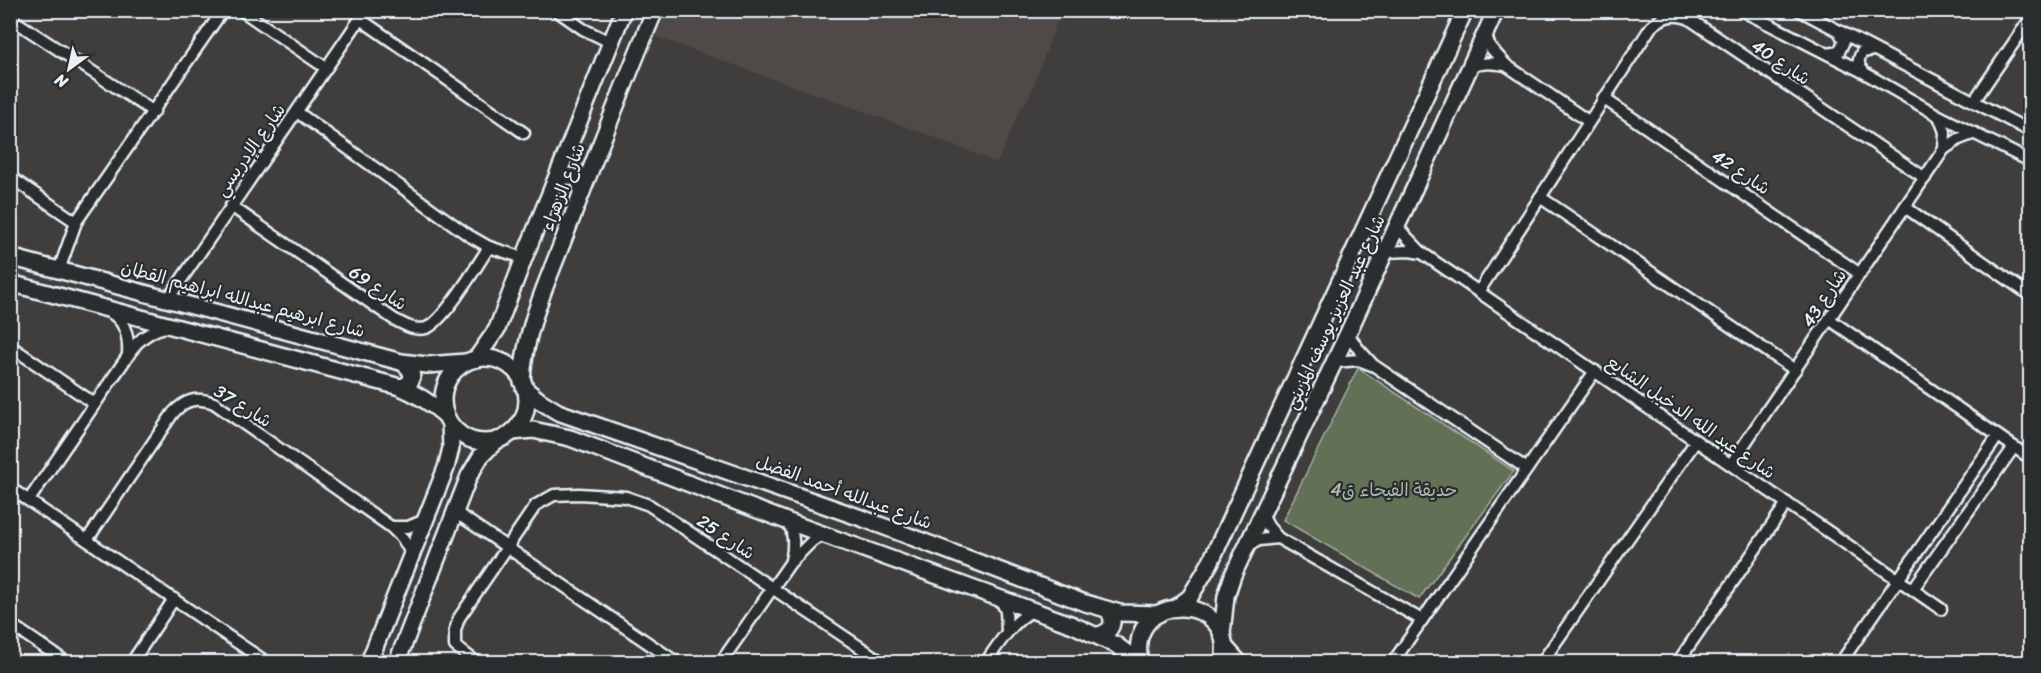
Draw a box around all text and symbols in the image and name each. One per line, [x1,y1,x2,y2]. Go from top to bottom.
street label: شارع 40 [1745,30,1817,94]
north arrow [39,39,99,99]
text: N [48,65,74,97]
street label: شارع الإدريسي [206,97,294,203]
street label: شارع الزهراء [532,138,594,236]
street label: شارع 42 [1705,140,1777,204]
street label: شارع عبد العزيز يوسف المزيني [1276,209,1394,415]
street label: شارع ابرهيم عبدالله ابراهيم القطان [117,251,369,347]
street label: شارع 69 [342,257,414,319]
street label: شارع 43 [1793,262,1855,334]
street label: شارع عبد الله الدخيل الشايع [1599,346,1783,488]
street label: شارع 37 [207,376,279,436]
street label: شارع عبدالله أحمد الفضل [751,445,937,539]
park label: حديقة الفيحاء ق4 [1331,474,1457,506]
street label: شارع 25 [690,506,762,568]

